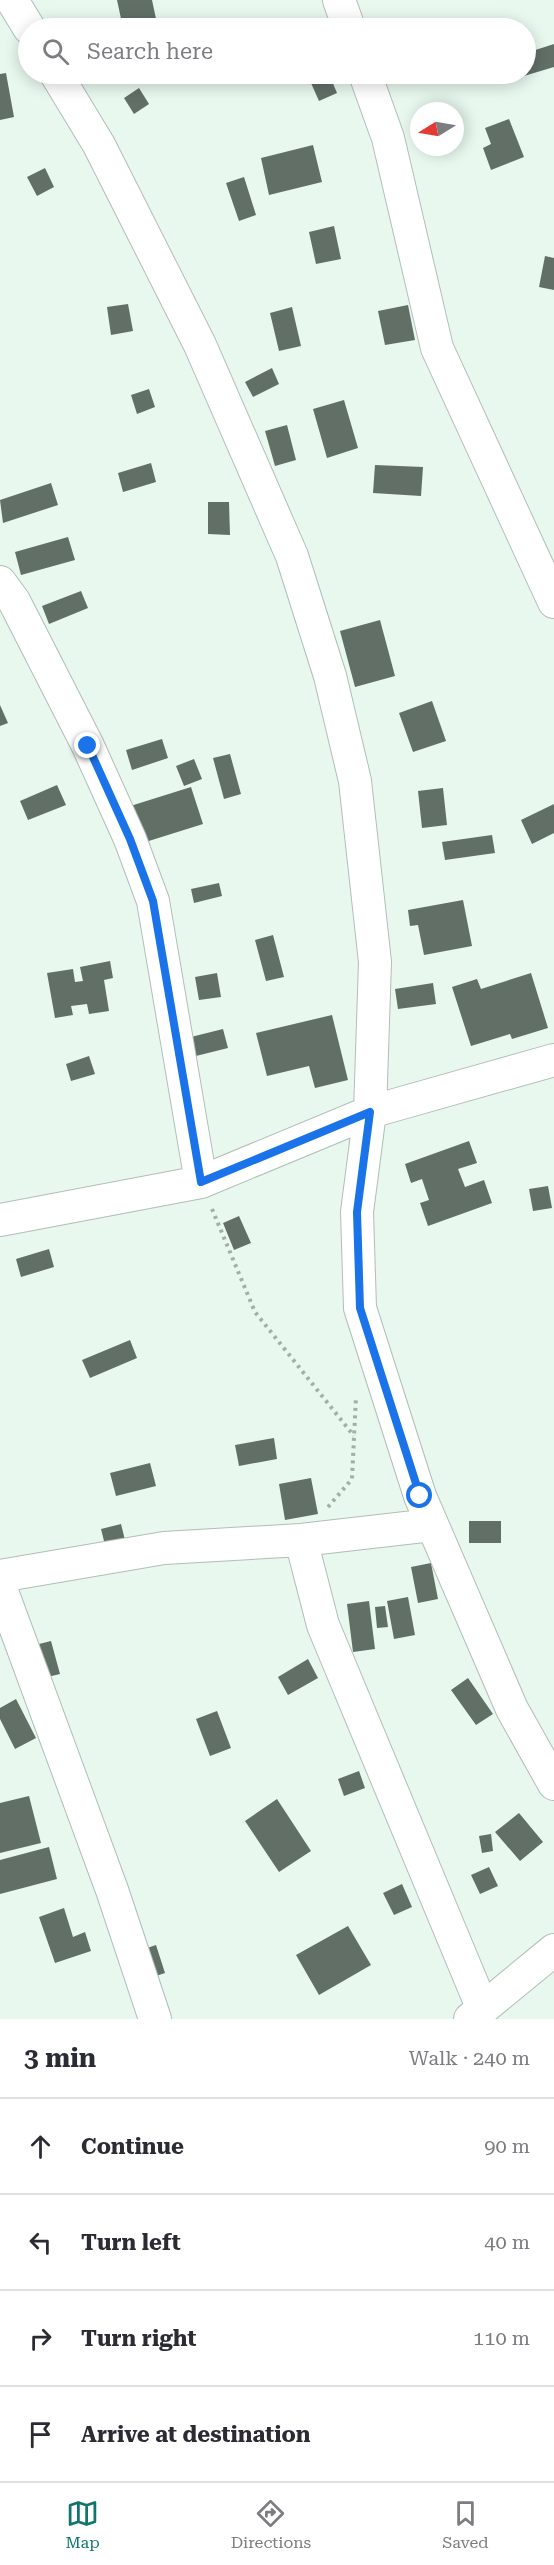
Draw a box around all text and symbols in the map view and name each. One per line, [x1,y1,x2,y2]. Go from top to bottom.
search box [18,18,536,84]
icon: search [39,35,72,68]
text: Search here [87,39,213,64]
north arrow [410,102,464,156]
route end [74,732,100,758]
route start [406,1482,432,1508]
text: 3 min [24,2043,96,2073]
text: Walk · 240 m [409,2046,530,2070]
icon: ahead [24,2130,57,2163]
text: Continue [81,2134,184,2159]
text: 90 m [484,2134,530,2158]
icon: left [24,2226,57,2259]
text: Turn left [81,2230,181,2255]
text: 40 m [484,2230,530,2254]
icon: right [24,2322,57,2355]
text: Turn right [81,2326,196,2351]
text: 110 m [473,2326,530,2350]
icon: arrive [24,2418,57,2451]
text: Arrive at destination [81,2422,310,2447]
tab: Map [65,2497,100,2552]
tab: Directions [231,2497,311,2552]
tab: Saved [442,2497,489,2552]

